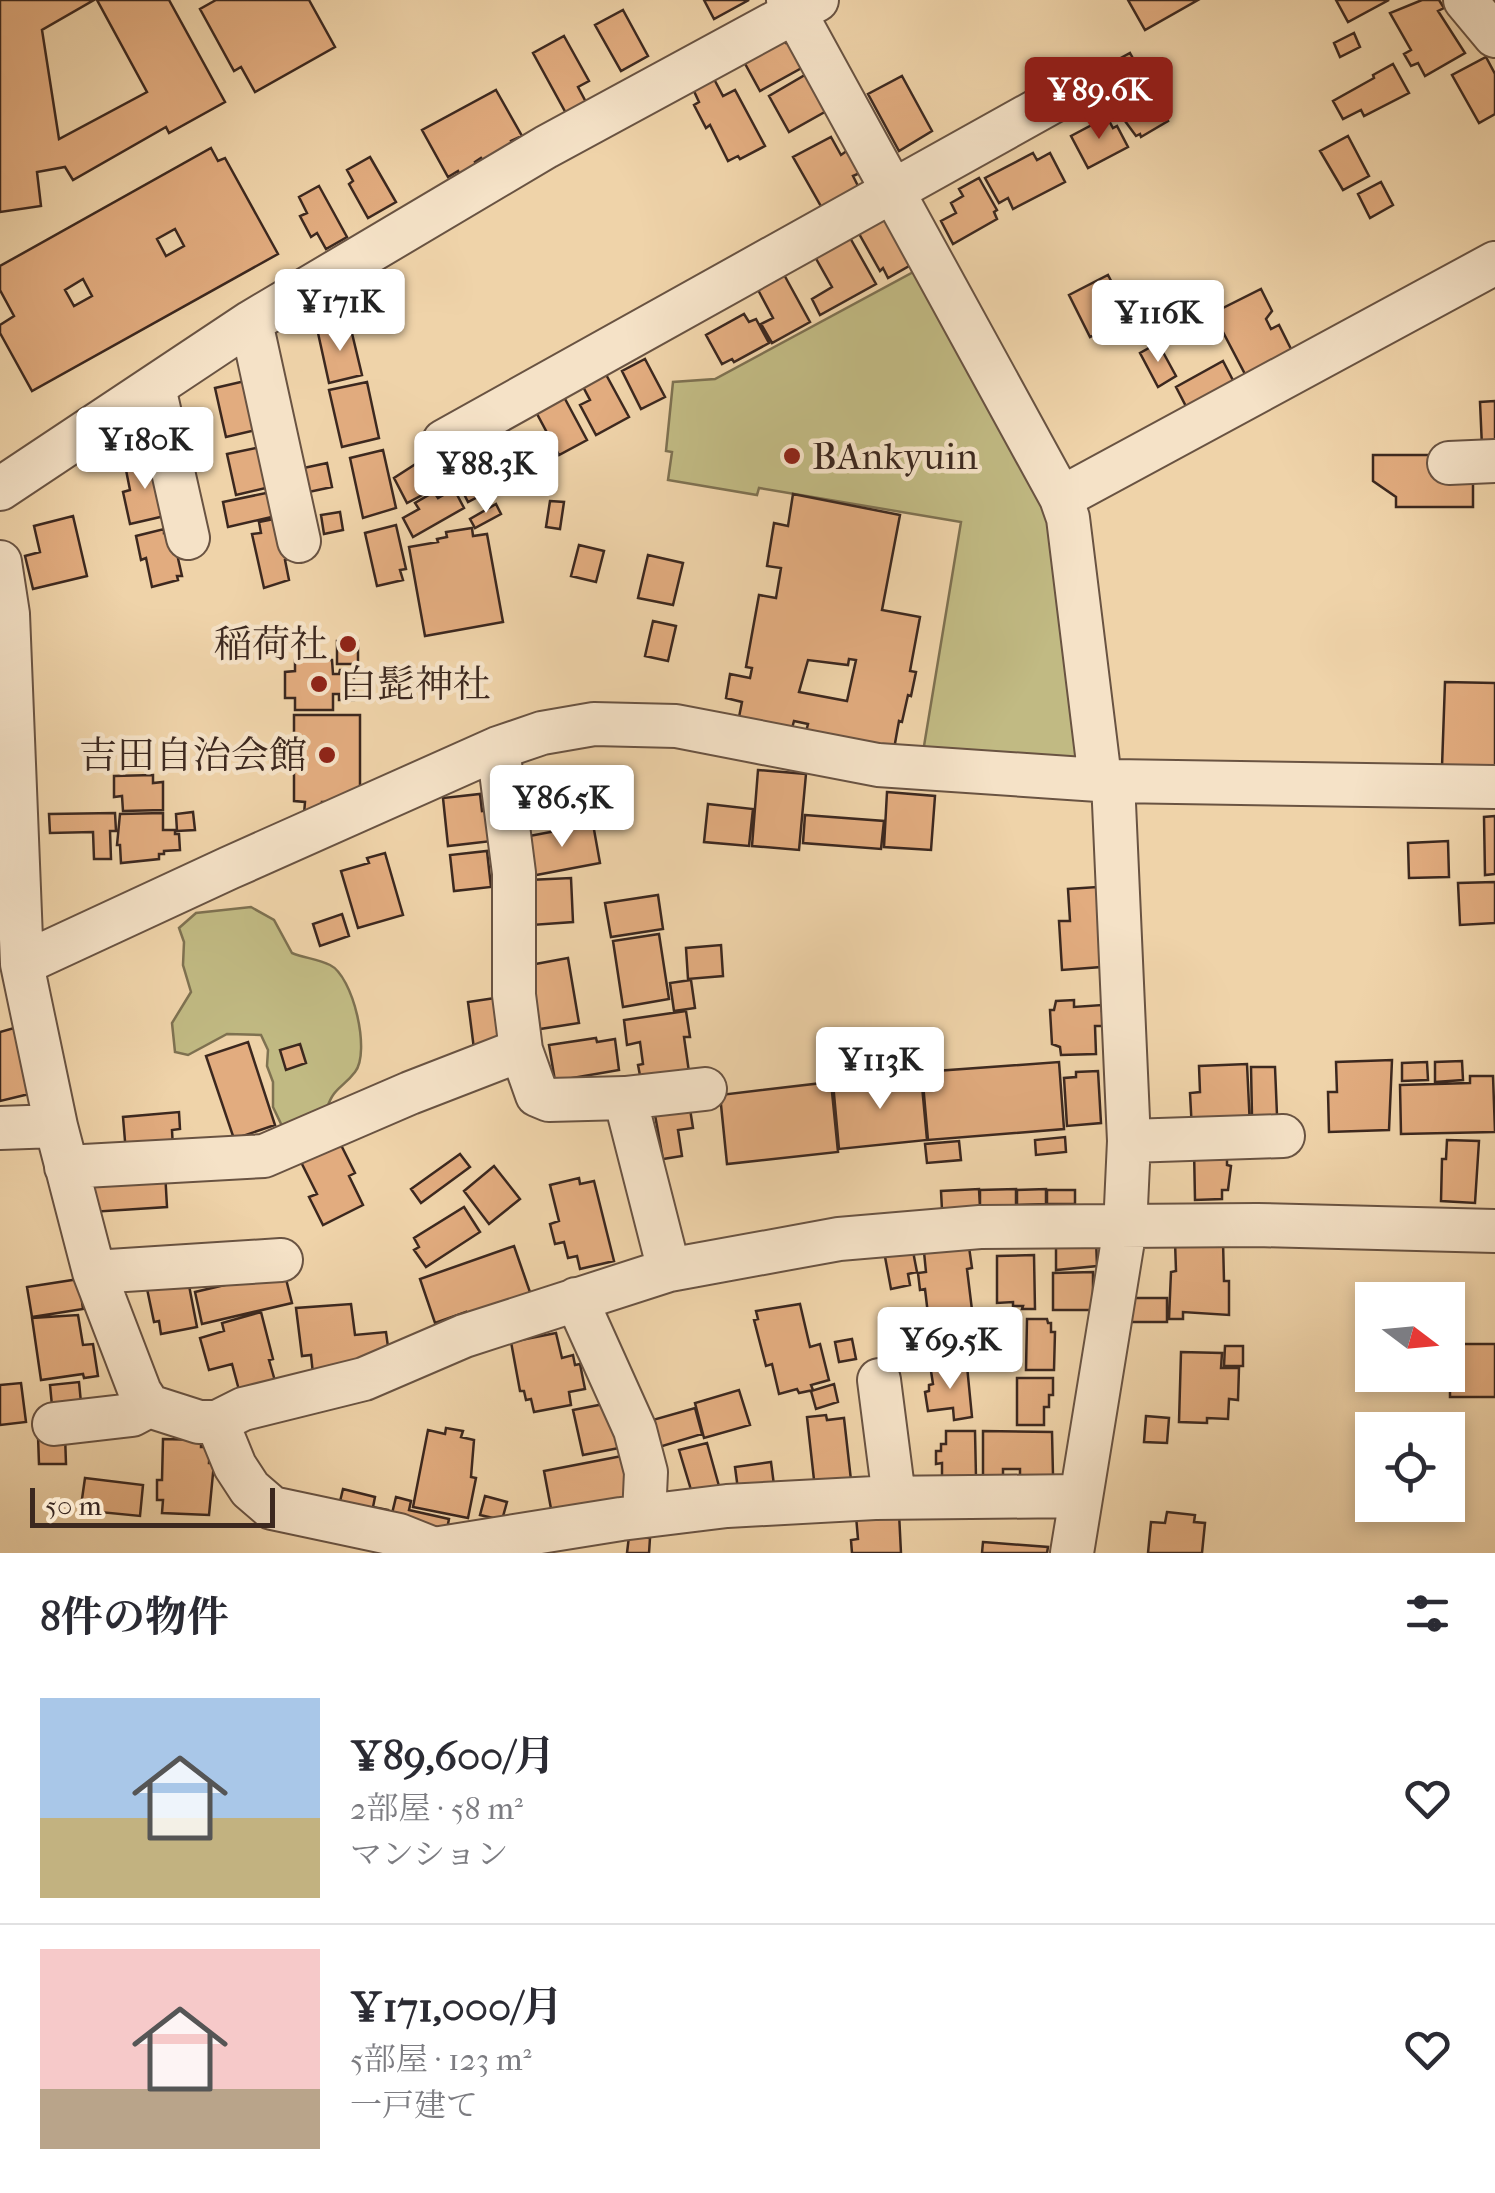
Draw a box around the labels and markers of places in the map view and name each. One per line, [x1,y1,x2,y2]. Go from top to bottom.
pin: ¥89.6K [1018,57,1180,142]
pin: ¥171K [270,269,410,354]
pin: ¥116K [1088,280,1228,365]
pin: ¥180K [75,407,215,492]
pin: ¥88.3K [405,431,567,516]
place label: BAnkyuin [812,434,978,479]
marker: BAnkyuin [781,445,803,467]
place label: 稲荷社 [214,622,328,667]
marker: 稲荷社 [337,633,359,655]
place label: 白髭神社 [339,662,491,707]
marker: 白髭神社 [308,673,330,695]
place label: 吉田自治会館 [79,733,307,778]
marker: 吉田自治会館 [316,744,338,766]
pin: ¥86.5K [481,765,643,850]
pin: ¥113K [810,1027,950,1112]
pin: ¥69.5K [869,1307,1031,1392]

